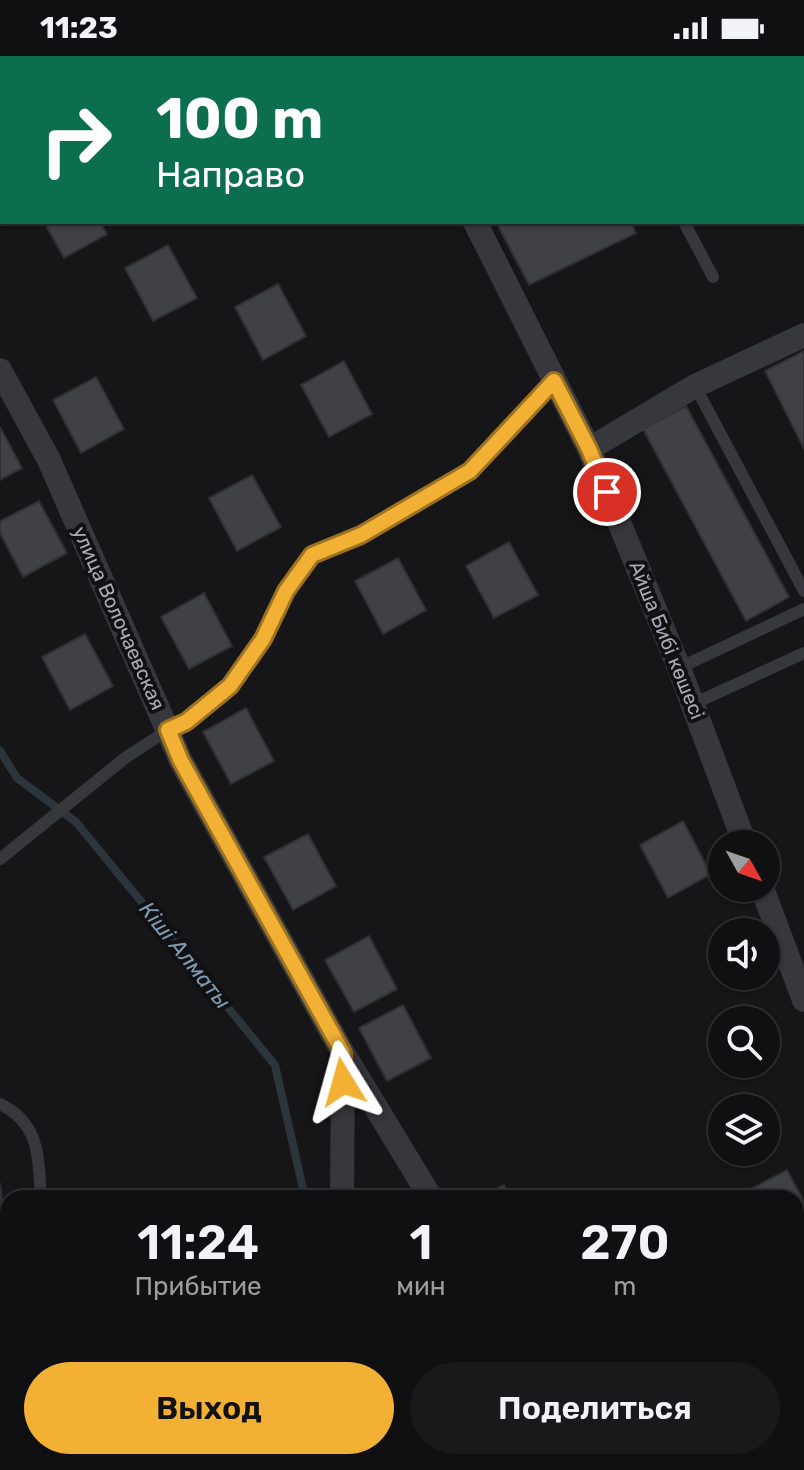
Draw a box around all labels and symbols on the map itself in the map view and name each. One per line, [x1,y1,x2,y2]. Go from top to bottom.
pin [573,458,641,526]
street label: улица Волочаевская [68,523,170,713]
street label: Айша Бибі көшесі [624,557,710,723]
north arrow [708,830,780,902]
water label: Кіші Алматы [134,896,237,1014]
position arrow [301,1040,385,1124]

